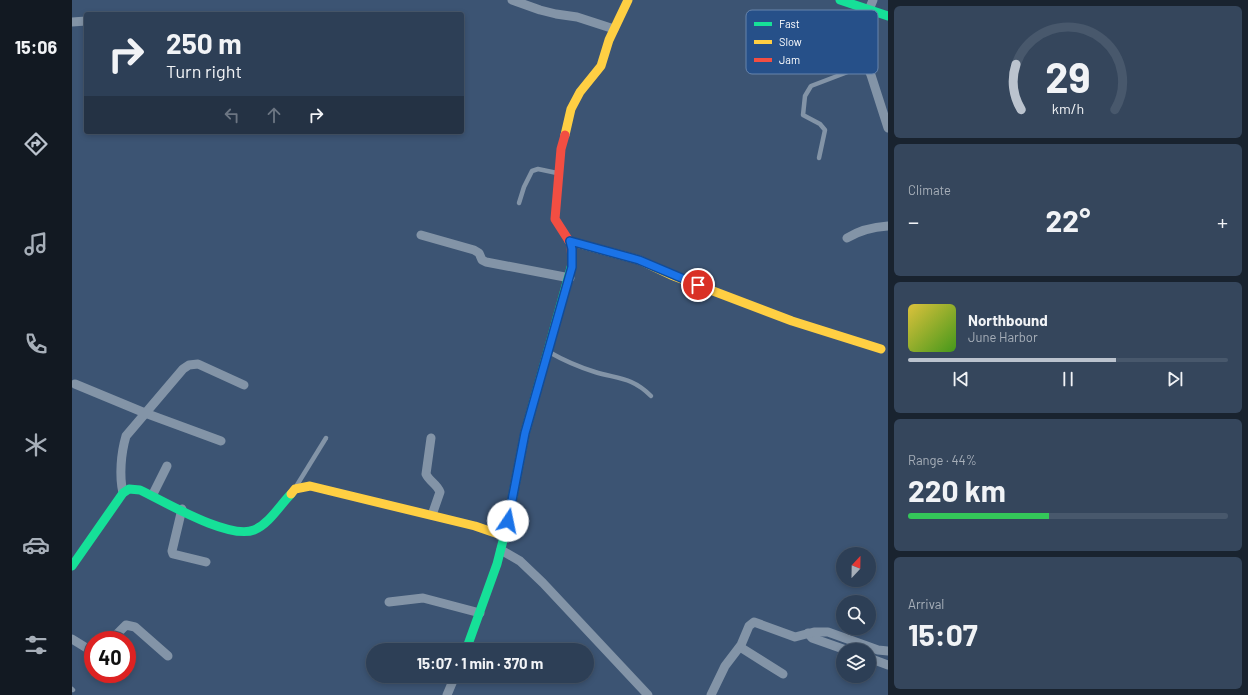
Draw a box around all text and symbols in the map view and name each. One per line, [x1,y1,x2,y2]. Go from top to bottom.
legend [746,10,878,74]
text: Fast [779,17,800,30]
text: 250 m [166,26,242,60]
icon: right [100,28,152,80]
text: Slow [779,35,802,48]
text: 15:06 [15,36,57,58]
text: 29 [1045,51,1091,101]
text: Jam [779,53,800,66]
text: Turn right [166,60,242,82]
text: km/h [1052,99,1084,116]
icon: left [221,104,243,126]
icon: ahead [263,104,285,126]
icon: right [305,104,327,126]
icon: directions [22,130,50,158]
text: Climate [908,182,951,198]
text: 22° [1046,202,1090,238]
text: − [908,208,919,234]
text: + [1217,208,1228,234]
icon: music [22,230,50,258]
pin [681,268,715,302]
icon: arrive [687,274,709,296]
text: Northbound [968,311,1048,329]
text: June Harbor [968,329,1038,345]
icon: phone [22,330,50,358]
icon: previous [950,368,972,390]
icon: pause [1057,368,1079,390]
icon: next [1164,368,1186,390]
icon: climate [22,431,50,459]
text: Range · 44% [908,452,977,468]
text: 220 km [908,472,1006,508]
position arrow [487,500,529,542]
icon: car [22,531,50,559]
north arrow [836,547,876,587]
map controls [836,547,876,683]
button: search [836,595,876,635]
text: Arrival [908,596,944,612]
text: 15:07 [908,616,978,652]
icon: filters [22,631,50,659]
speed limit sign: 40 [84,631,136,683]
button: layers [836,643,876,683]
text: 15:07 · 1 min · 370 m [417,654,543,672]

